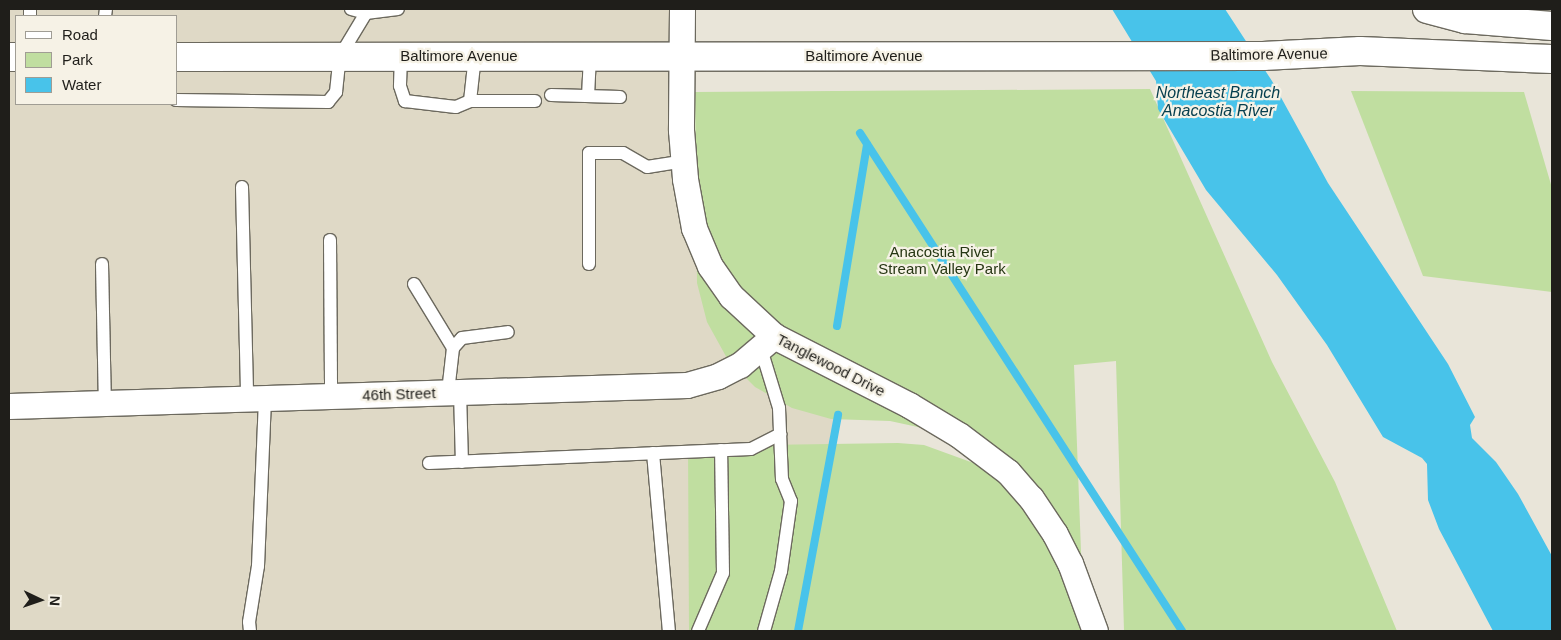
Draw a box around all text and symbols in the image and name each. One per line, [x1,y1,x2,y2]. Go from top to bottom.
legend [15,15,178,105]
text: Road [62,26,98,43]
street label: Baltimore Avenue [1210,44,1328,64]
street label: Baltimore Avenue [400,47,518,65]
street label: Baltimore Avenue [805,47,923,65]
text: Park [62,51,93,68]
text: Water [62,76,101,93]
water label: Northeast Branch Anacostia River [1156,83,1280,121]
park label: Anacostia River Stream Valley Park [878,242,1006,277]
street label: Tanglewood Drive [774,330,888,400]
street label: 46th Street [362,384,436,404]
north arrow [15,575,65,625]
text: N [47,595,63,606]

